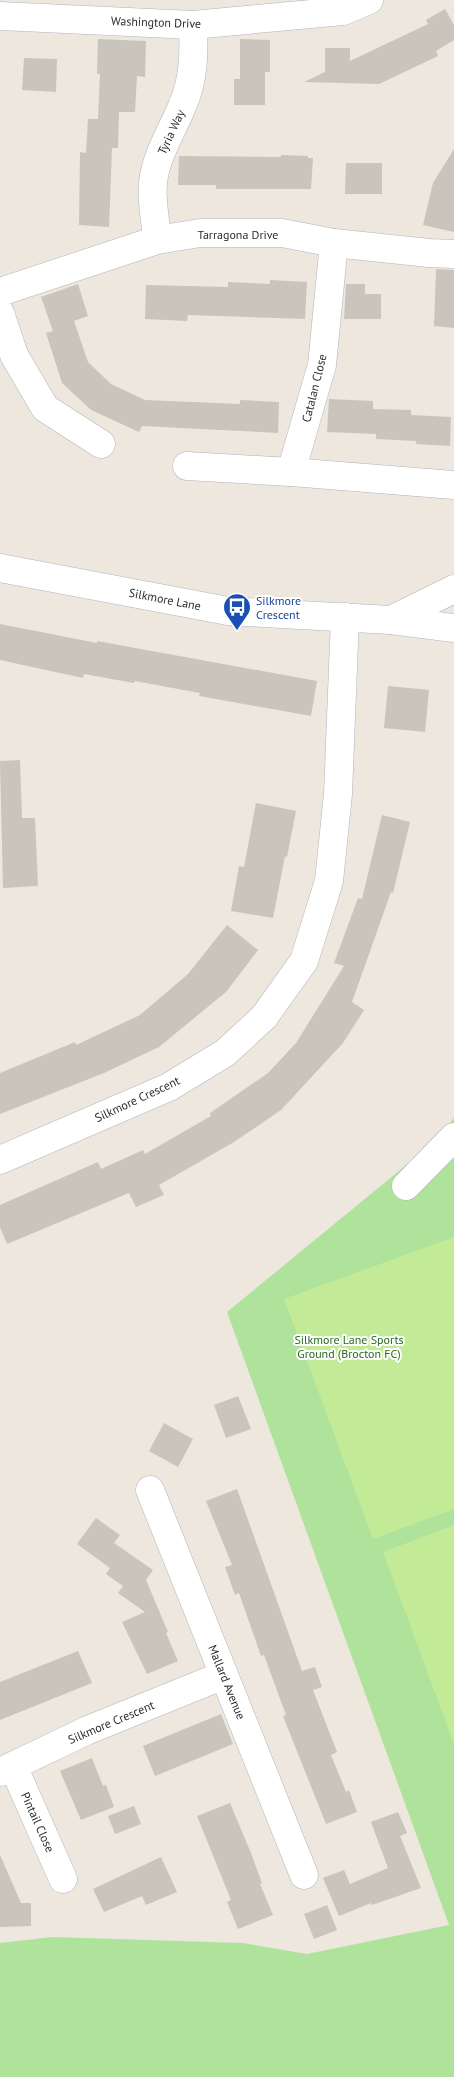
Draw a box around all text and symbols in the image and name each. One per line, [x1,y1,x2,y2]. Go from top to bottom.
street label: Washington Drive [111,13,201,31]
street label: Tyria Way [154,107,188,157]
street label: Tarragona Drive [198,227,278,242]
street label: Catalan Close [298,352,330,424]
street label: Silkmore Lane [128,585,202,613]
bus stop icon: Silkmore Crescent [222,592,252,631]
place label: Silkmore Crescent [256,593,301,622]
street label: Silkmore Crescent [92,1073,182,1125]
park label: Silkmore Lane Sports Ground (Brocton FC) [294,1332,404,1361]
street label: Mallard Avenue [205,1642,249,1722]
street label: Silkmore Crescent [66,1697,156,1747]
street label: Pintail Close [18,1790,58,1854]

